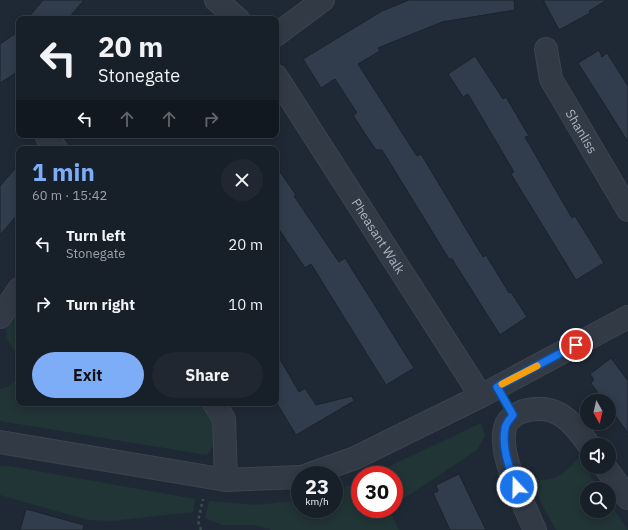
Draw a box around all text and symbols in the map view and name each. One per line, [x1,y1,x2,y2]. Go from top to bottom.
text: 20 m [98,28,163,65]
icon: left [32,32,84,84]
text: Stonegate [98,64,180,87]
street label: Shanliss [562,106,601,157]
icon: left [74,108,96,130]
icon: ahead [116,108,138,130]
icon: ahead [158,108,180,130]
icon: right [200,108,222,130]
text: 1 min [32,156,95,188]
button: close [221,159,263,201]
text: 60 m · 15:42 [32,187,107,204]
street label: Pheasant Walk [348,195,409,277]
text: Turn left [66,226,126,245]
icon: left [32,233,54,255]
text: 20 m [228,235,263,254]
text: Stonegate [66,245,125,262]
icon: right [32,293,54,315]
text: Turn right [66,295,135,314]
text: 10 m [228,295,263,314]
pin [559,328,593,362]
icon: arrive [565,334,587,356]
button: Exit [32,352,144,398]
button: Share [152,352,263,398]
north arrow [580,394,616,430]
map controls [580,394,616,518]
button: sound [580,438,616,474]
speed limit sign: 30 [351,466,403,518]
position arrow [496,466,538,508]
text: 23 [305,473,329,500]
button: search [580,482,616,518]
text: km/h [305,495,329,508]

